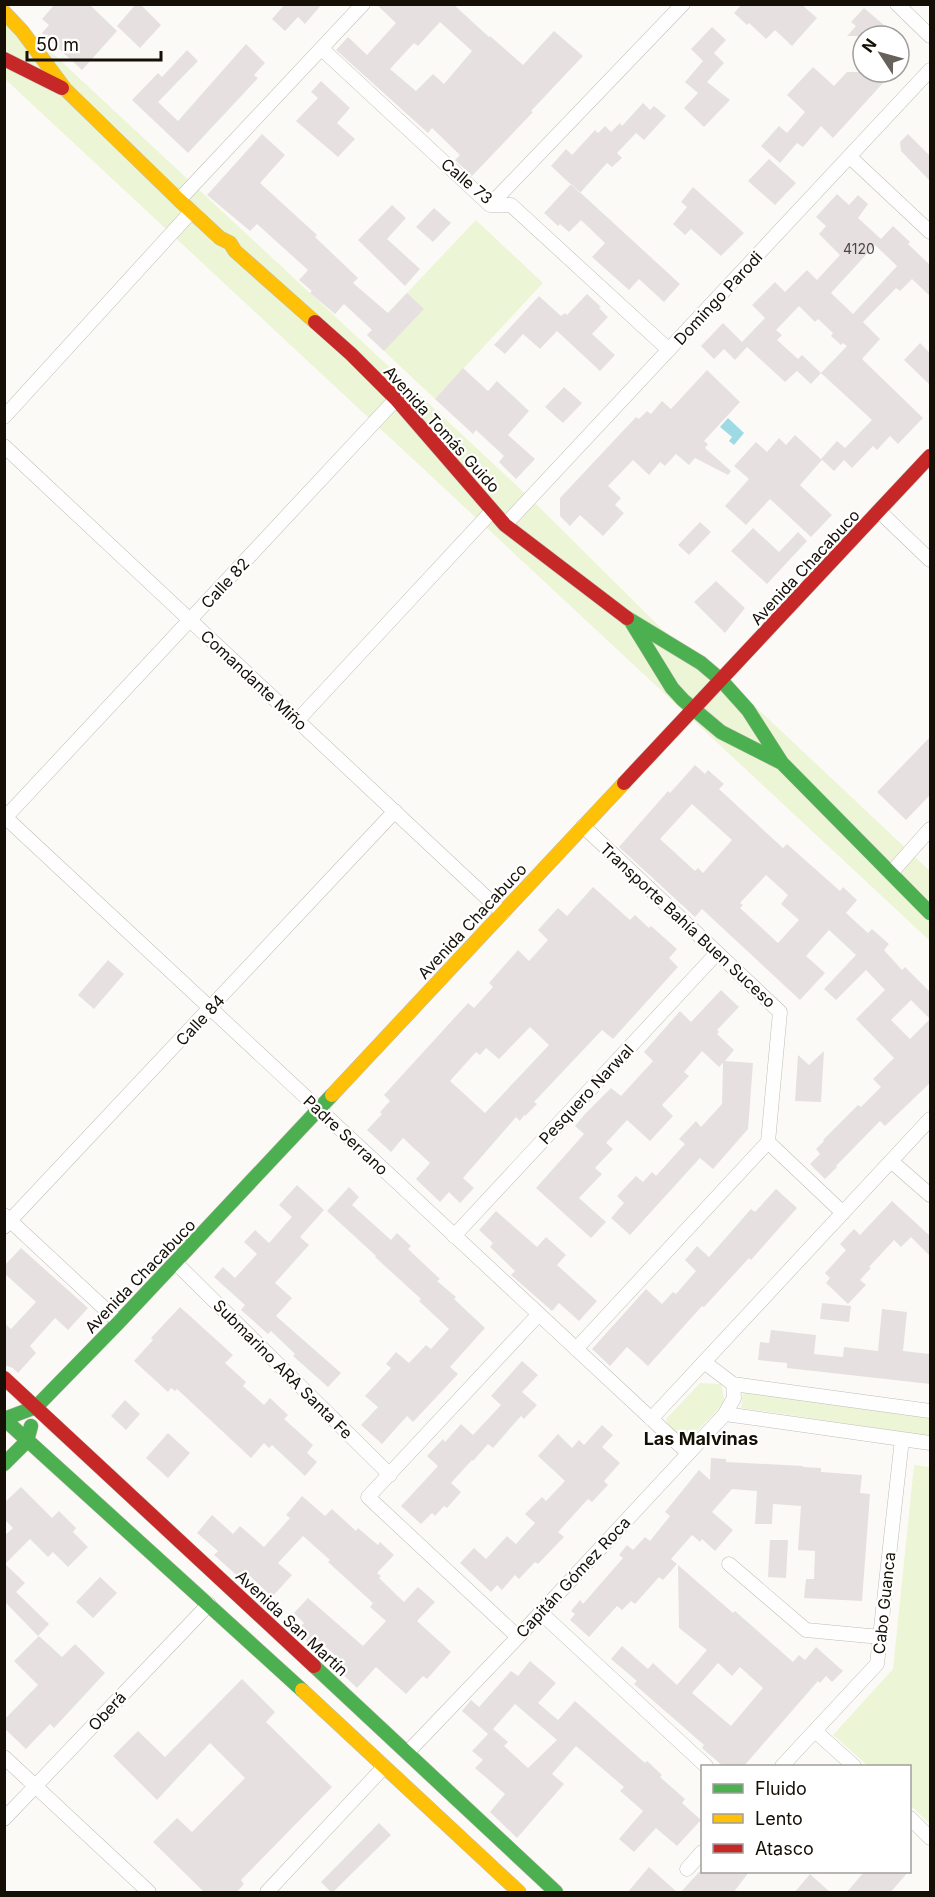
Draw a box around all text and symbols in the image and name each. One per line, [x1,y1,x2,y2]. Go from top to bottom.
scale bar [27,24,160,62]
north arrow [851,24,911,84]
text: 50 m [36,34,79,55]
text: N [857,34,881,56]
street label: Calle 73 [437,154,497,208]
house number: 4120 [843,240,875,257]
street label: Domingo Parodi [670,247,766,349]
street label: Avenida Tomás Guido [380,361,504,497]
street label: Avenida Chacabuco [746,505,864,629]
street label: Calle 82 [197,554,253,612]
street label: Comandante Miño [197,626,311,734]
street label: Transporte Bahía Buen Suceso [596,838,780,1012]
street label: Avenida Chacabuco [413,859,531,983]
street label: Calle 84 [171,990,229,1050]
street label: Pesquero Narwal [535,1040,637,1148]
street label: Padre Serrano [299,1091,393,1179]
street label: Avenida Chacabuco [80,1215,200,1337]
street label: Submarino ARA Santa Fe [209,1295,357,1443]
district label: Las Malvinas [644,1428,758,1449]
street label: Capitán Gómez Roca [512,1512,634,1642]
street label: Cabo Guanca [869,1551,899,1655]
street label: Avenida San Martín [232,1566,352,1680]
street label: Oberá [84,1687,130,1735]
legend [701,1765,911,1873]
text: Fluido [755,1778,807,1799]
text: Lento [755,1808,803,1829]
text: Atasco [755,1838,814,1859]

